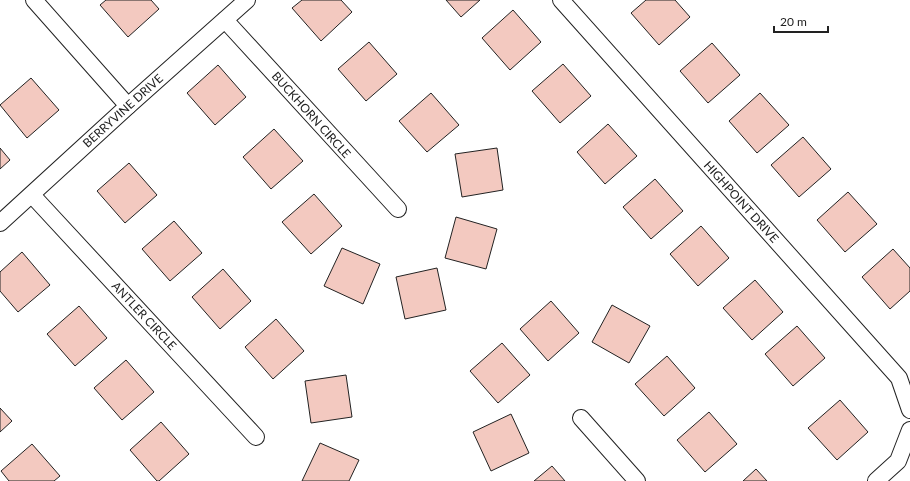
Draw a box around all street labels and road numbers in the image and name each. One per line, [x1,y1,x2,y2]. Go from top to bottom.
street label: BUCKHORN CIRCLE [269,68,354,161]
street label: BERRYVINE DRIVE [80,71,166,151]
street label: HIGHPOINT DRIVE [701,158,782,246]
street label: ANTLER CIRCLE [109,278,180,353]

